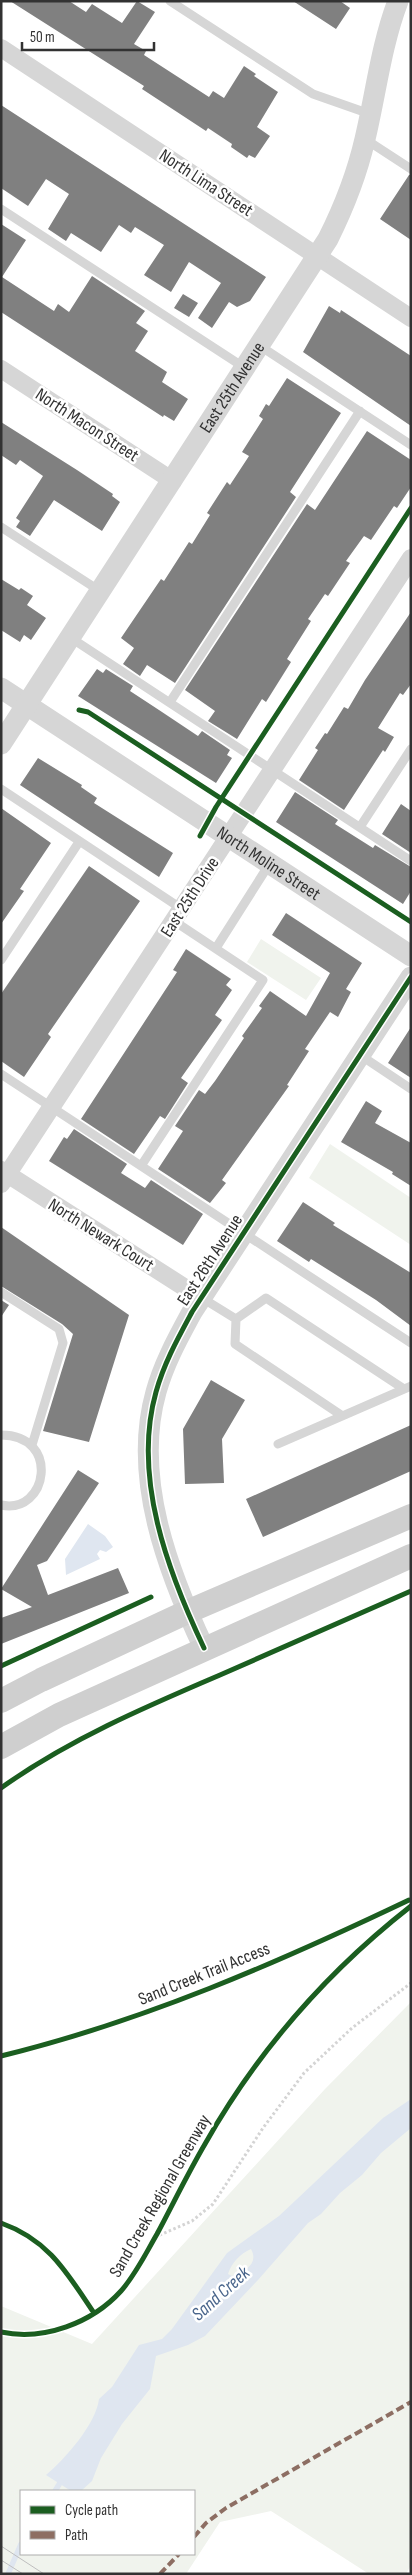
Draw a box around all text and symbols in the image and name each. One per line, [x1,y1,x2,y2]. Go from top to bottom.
scale bar [22,20,155,52]
text: 50 m [30,28,55,47]
street label: North Lima Street [155,145,257,221]
street label: East 25th Avenue [195,338,269,437]
street label: North Macon Street [31,384,143,466]
street label: North Moline Street [213,822,325,905]
street label: East 25th Drive [156,853,224,941]
street label: North Newark Court [44,1194,158,1276]
street label: East 26th Avenue [173,1211,247,1309]
street label: Sand Creek Trail Access [135,1938,273,2010]
street label: Sand Creek Regional Greenway [105,2111,215,2281]
water label: Sand Creek [187,2261,255,2326]
legend [20,2490,195,2555]
text: Cycle path [65,2501,118,2520]
text: Path [65,2526,88,2545]

